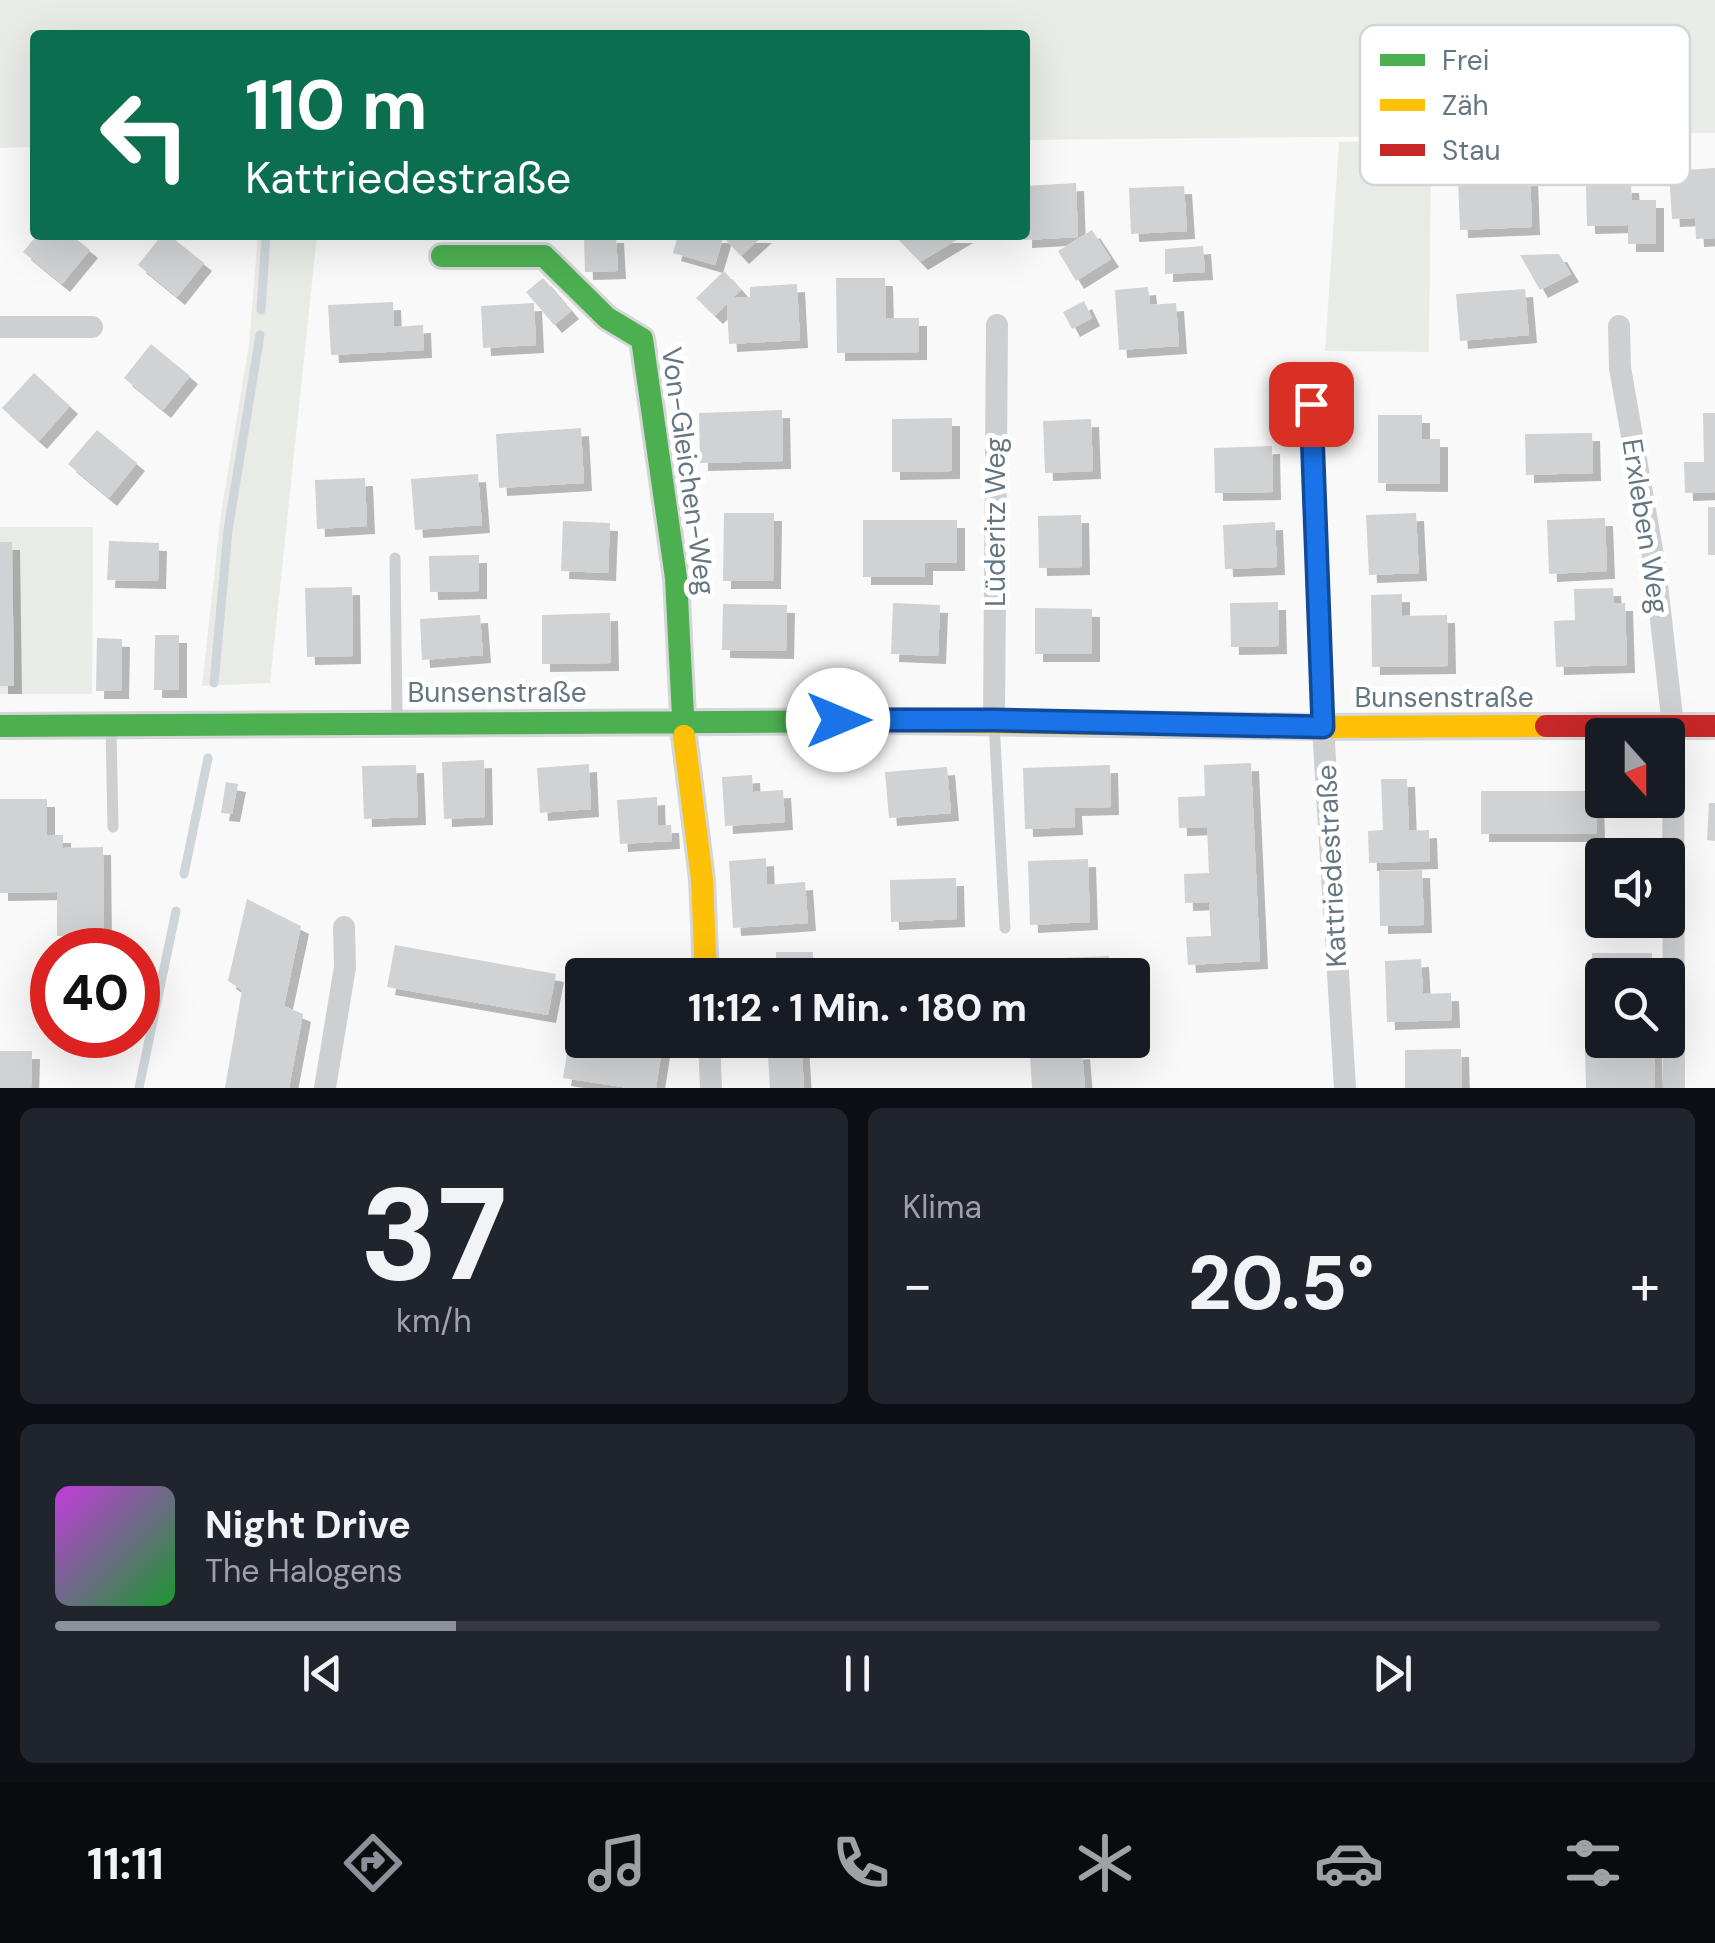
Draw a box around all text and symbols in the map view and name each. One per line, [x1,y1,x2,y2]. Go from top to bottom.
legend [1360,25,1690,185]
text: Frei [1442,42,1489,79]
text: 110 m [245,60,428,151]
icon: left [80,70,210,200]
text: Zäh [1442,87,1488,124]
text: Stau [1442,132,1501,169]
text: Kattriedestraße [245,148,571,207]
street label: Von-Gleichen-Weg [653,345,724,597]
pin [1269,362,1354,447]
icon: arrive [1284,377,1339,432]
street label: Erxleben Weg [1613,436,1678,616]
street label: Lüderitz Weg [977,437,1014,607]
position arrow [786,668,890,772]
street label: Bunsenstraße [407,674,587,711]
street label: Bunsenstraße [1354,679,1534,716]
north arrow [1585,718,1685,818]
map controls [1585,718,1685,1058]
street label: Kattriedestraße [1308,764,1355,968]
button: sound [1585,838,1685,938]
speed limit sign: 40 [30,928,160,1058]
button: search [1585,958,1685,1058]
text: 11:12 · 1 Min. · 180 m [688,983,1027,1033]
text: 37 [360,1150,507,1319]
text: Klima [903,1186,982,1228]
text: 20.5° [1188,1235,1374,1332]
text: − [903,1249,933,1321]
text: + [1630,1249,1660,1321]
text: km/h [396,1300,472,1342]
text: Night Drive [205,1500,411,1550]
text: The Halogens [205,1550,403,1592]
icon: previous [295,1646,350,1701]
icon: pause [830,1646,885,1701]
icon: next [1365,1646,1420,1701]
icon: directions [338,1828,408,1898]
icon: music [582,1828,652,1898]
icon: phone [826,1828,896,1898]
icon: climate [1070,1828,1140,1898]
icon: car [1314,1828,1384,1898]
icon: filters [1558,1828,1628,1898]
text: 11:11 [87,1834,164,1893]

